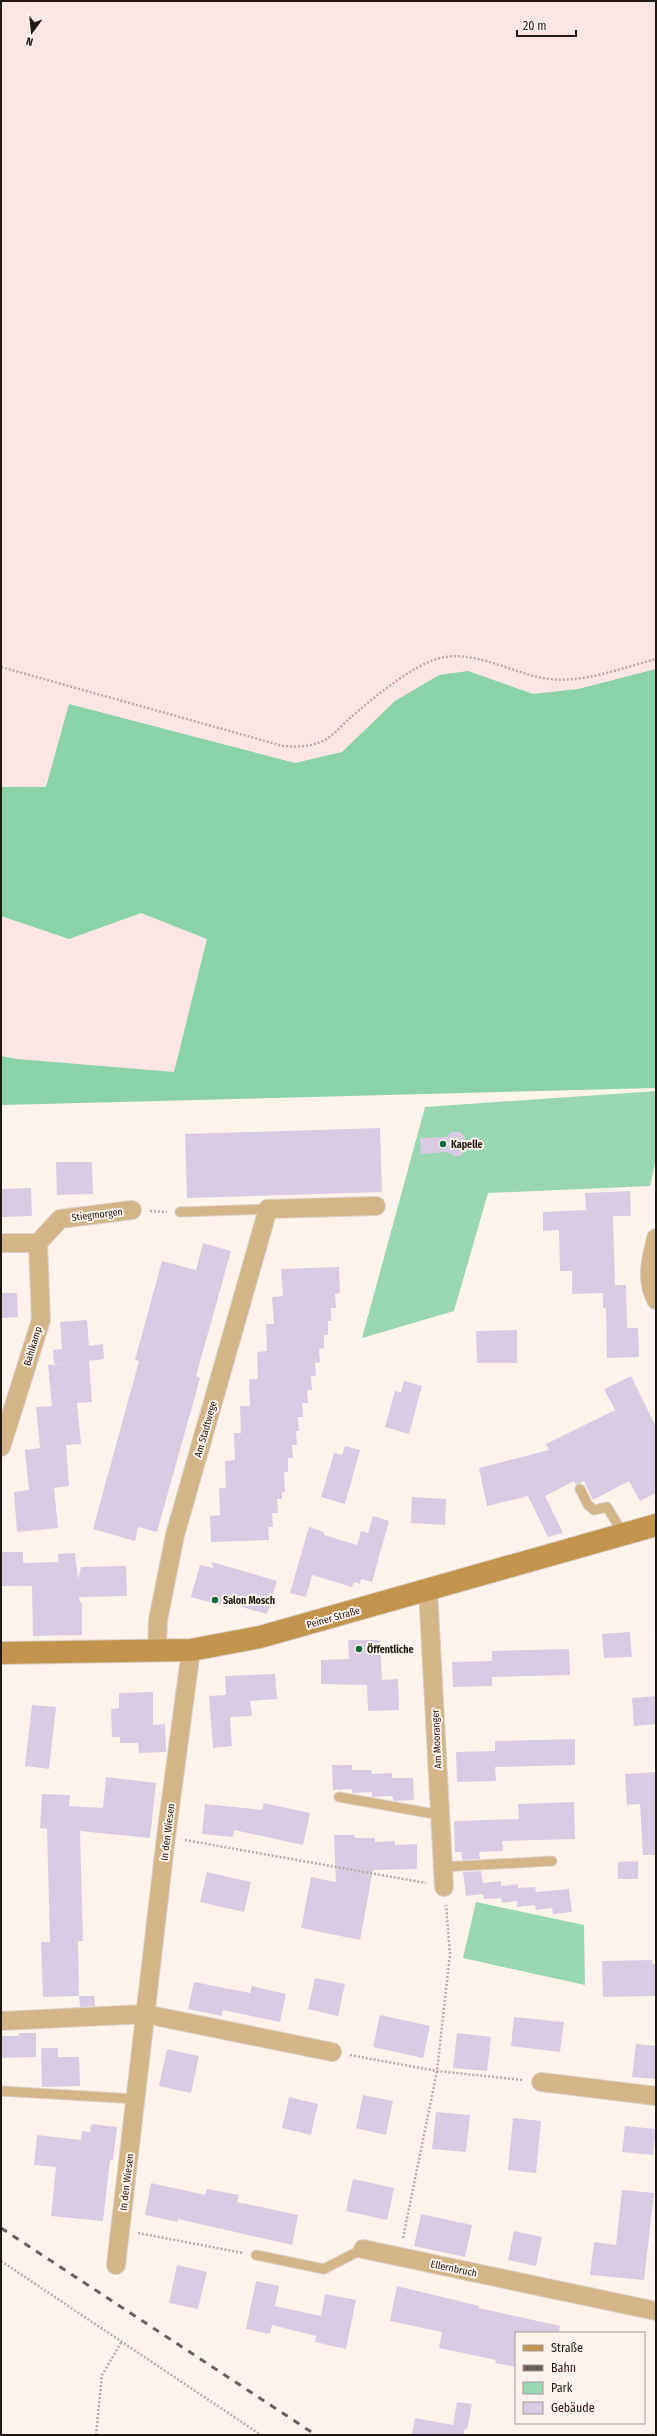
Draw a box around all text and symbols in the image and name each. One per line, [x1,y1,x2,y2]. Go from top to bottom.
north arrow [12,12,52,52]
scale bar [517,12,576,38]
text: 20 m [523,19,547,33]
text: N [25,34,34,48]
marker: Kapelle [438,1139,448,1149]
place label: Kapelle [451,1139,483,1151]
street label: Stiegmorgen [71,1206,123,1224]
street label: Bahlkamp [21,1325,45,1368]
street label: Am Stadtwege [192,1400,220,1459]
marker: Salon Mosch [210,1595,220,1605]
place label: Salon Mosch [223,1595,275,1607]
street label: Peiner Straße [305,1605,361,1631]
place label: Öffentliche [367,1643,414,1656]
marker: Öffentliche [354,1644,364,1654]
street label: Am Mooranger [429,1709,445,1769]
street label: In den Wiesen [159,1803,177,1861]
street label: In den Wiesen [118,2153,136,2211]
street label: Ellernbruch [429,2258,478,2280]
legend [515,2332,645,2424]
text: Straße [551,2341,583,2355]
text: Bahn [551,2361,576,2375]
text: Park [551,2381,573,2395]
text: Gebäude [551,2401,595,2415]

